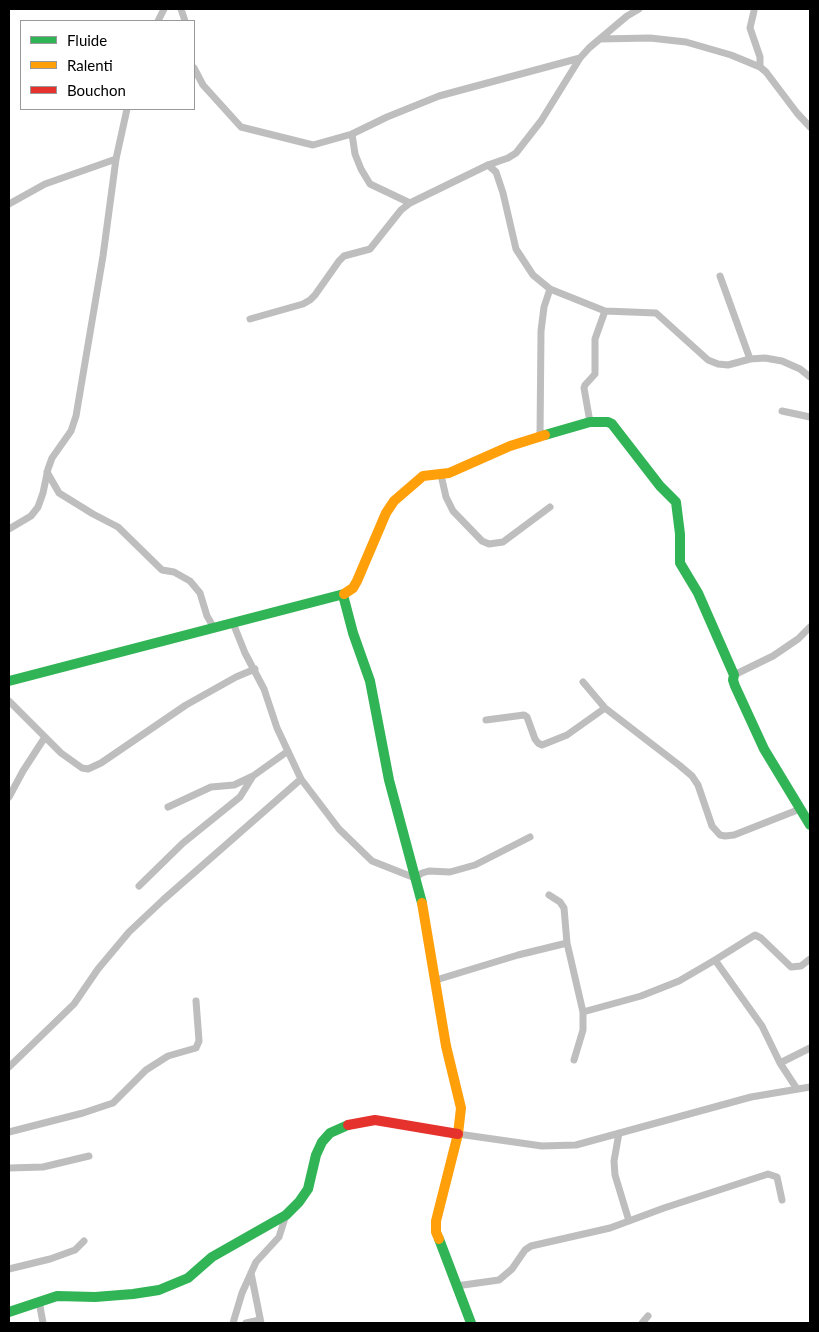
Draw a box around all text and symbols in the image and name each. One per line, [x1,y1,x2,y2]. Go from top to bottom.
legend [20,20,195,110]
text: Fluide [67,31,107,49]
text: Ralenti [67,56,113,74]
text: Bouchon [67,81,126,99]

